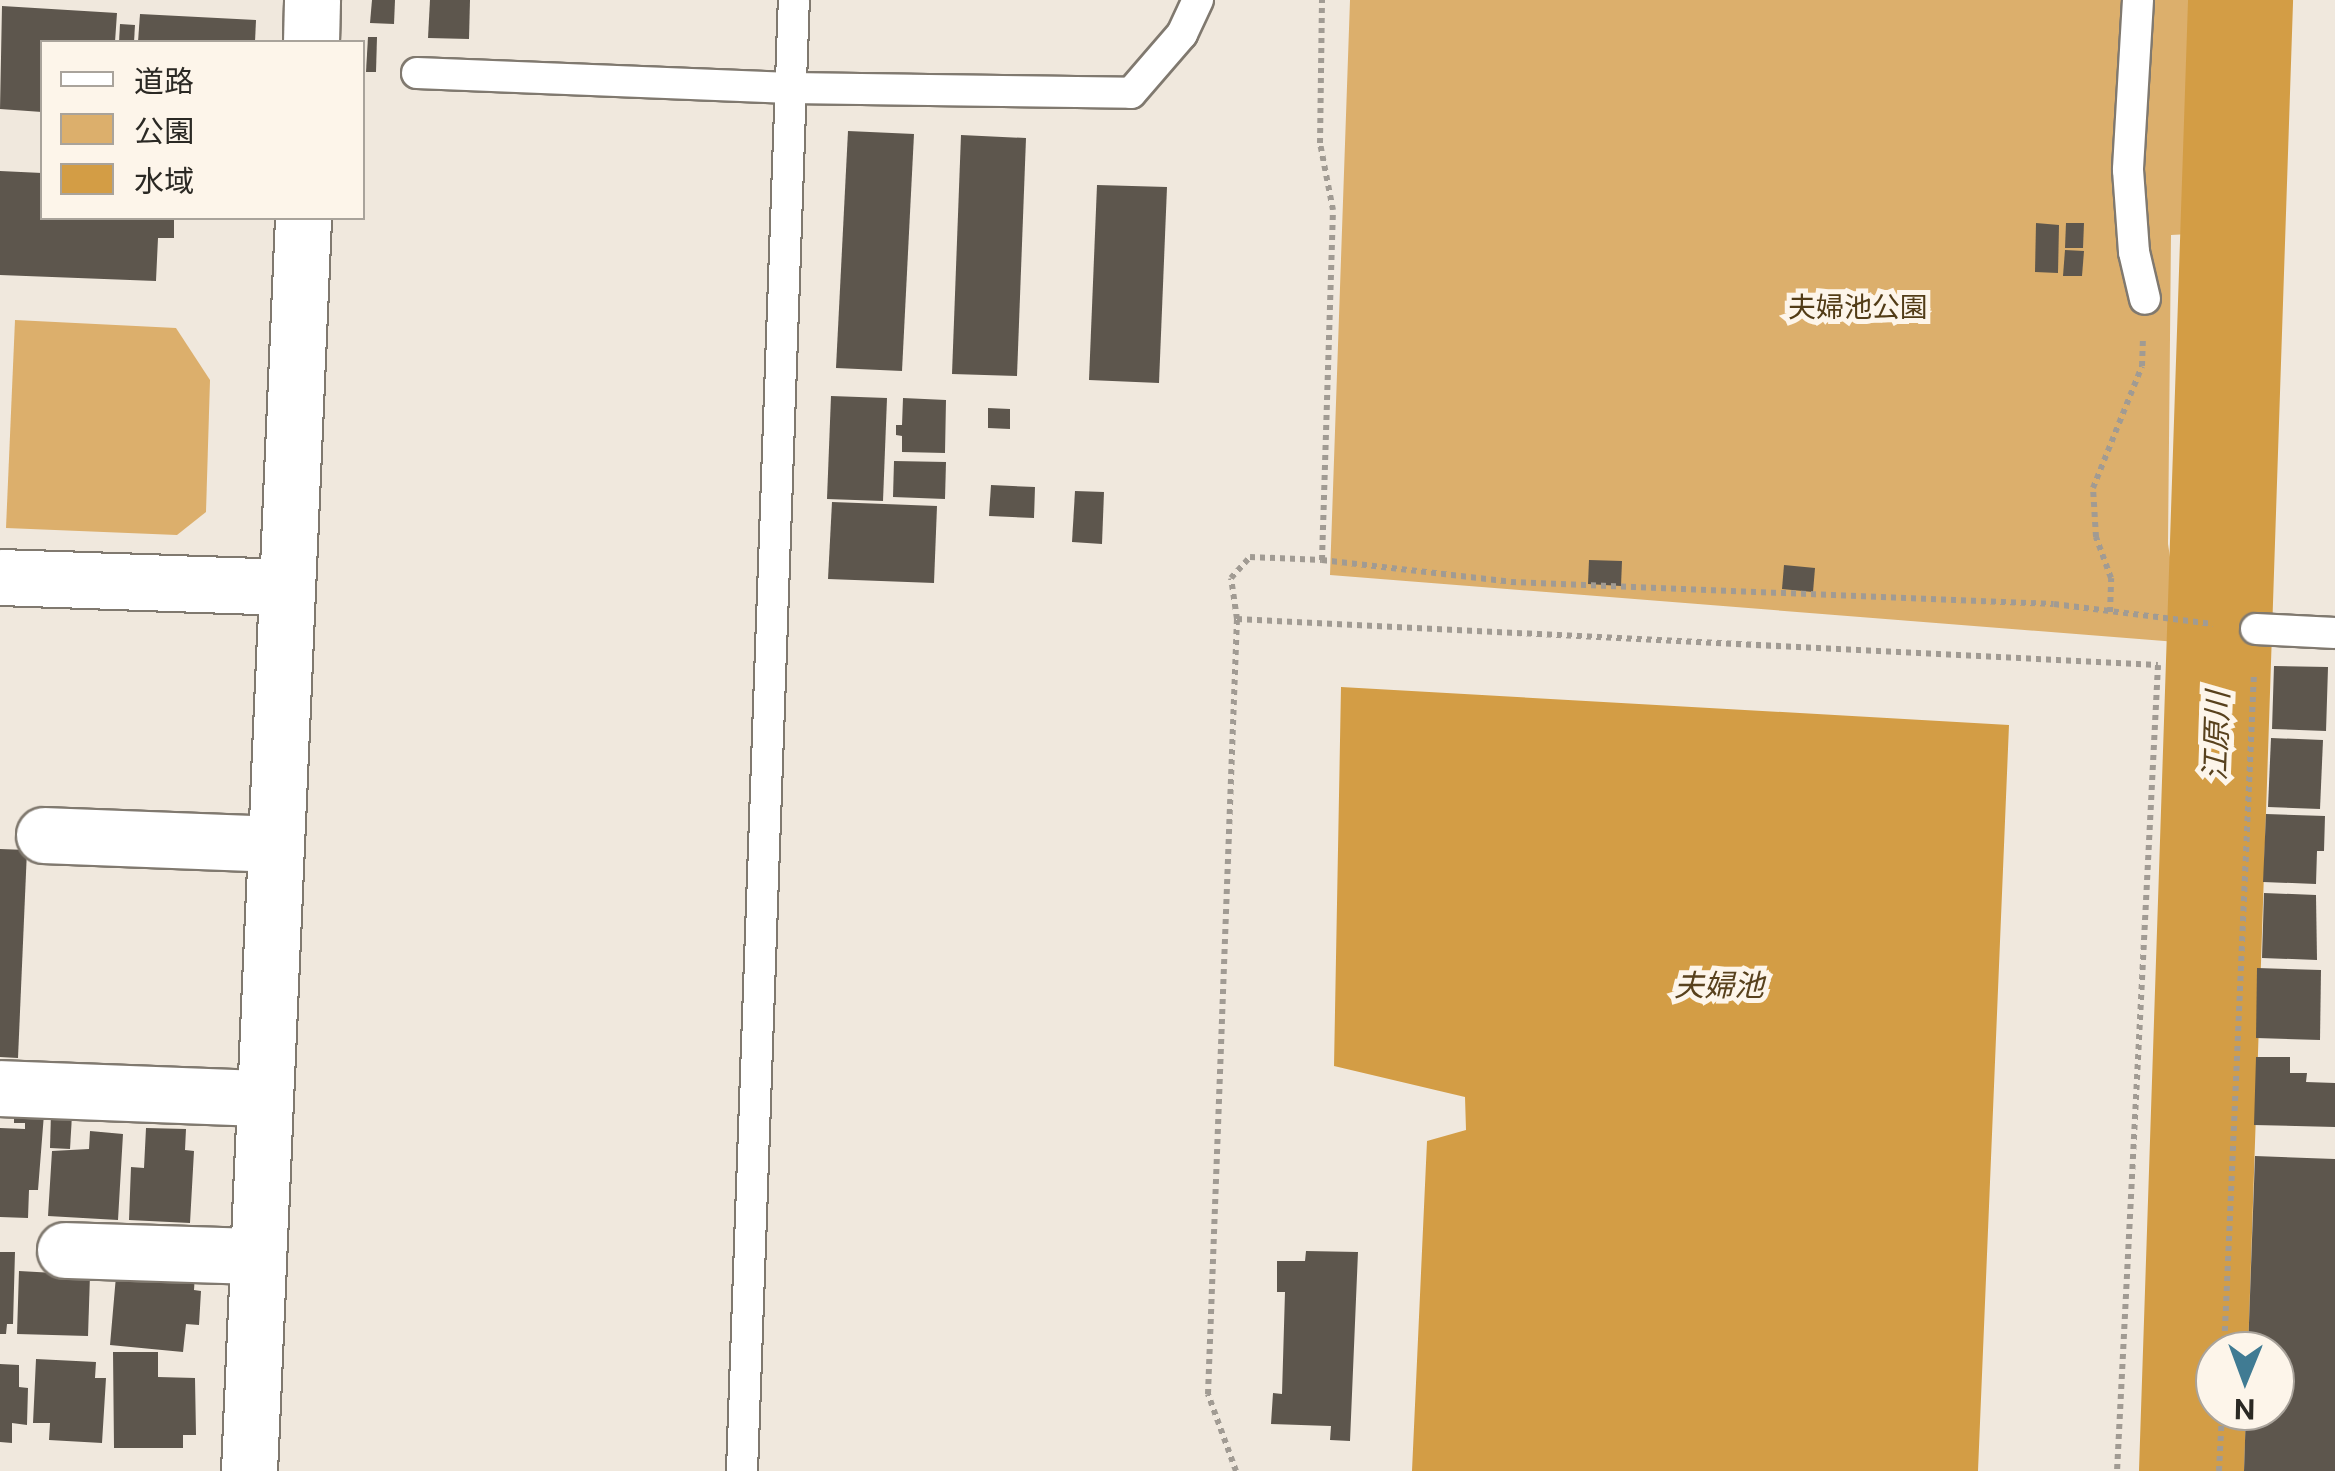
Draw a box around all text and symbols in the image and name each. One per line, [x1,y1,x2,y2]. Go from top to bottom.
legend [40,40,365,220]
text: 道路 [134,63,194,99]
text: 公園 [134,113,194,149]
text: 水域 [134,163,194,199]
park label: 夫婦池公園 [1788,290,1928,324]
water label: 江原川 [2196,690,2236,782]
water label: 夫婦池 [1674,967,1764,1003]
north arrow [2195,1331,2295,1431]
text: N [2233,1393,2256,1426]

